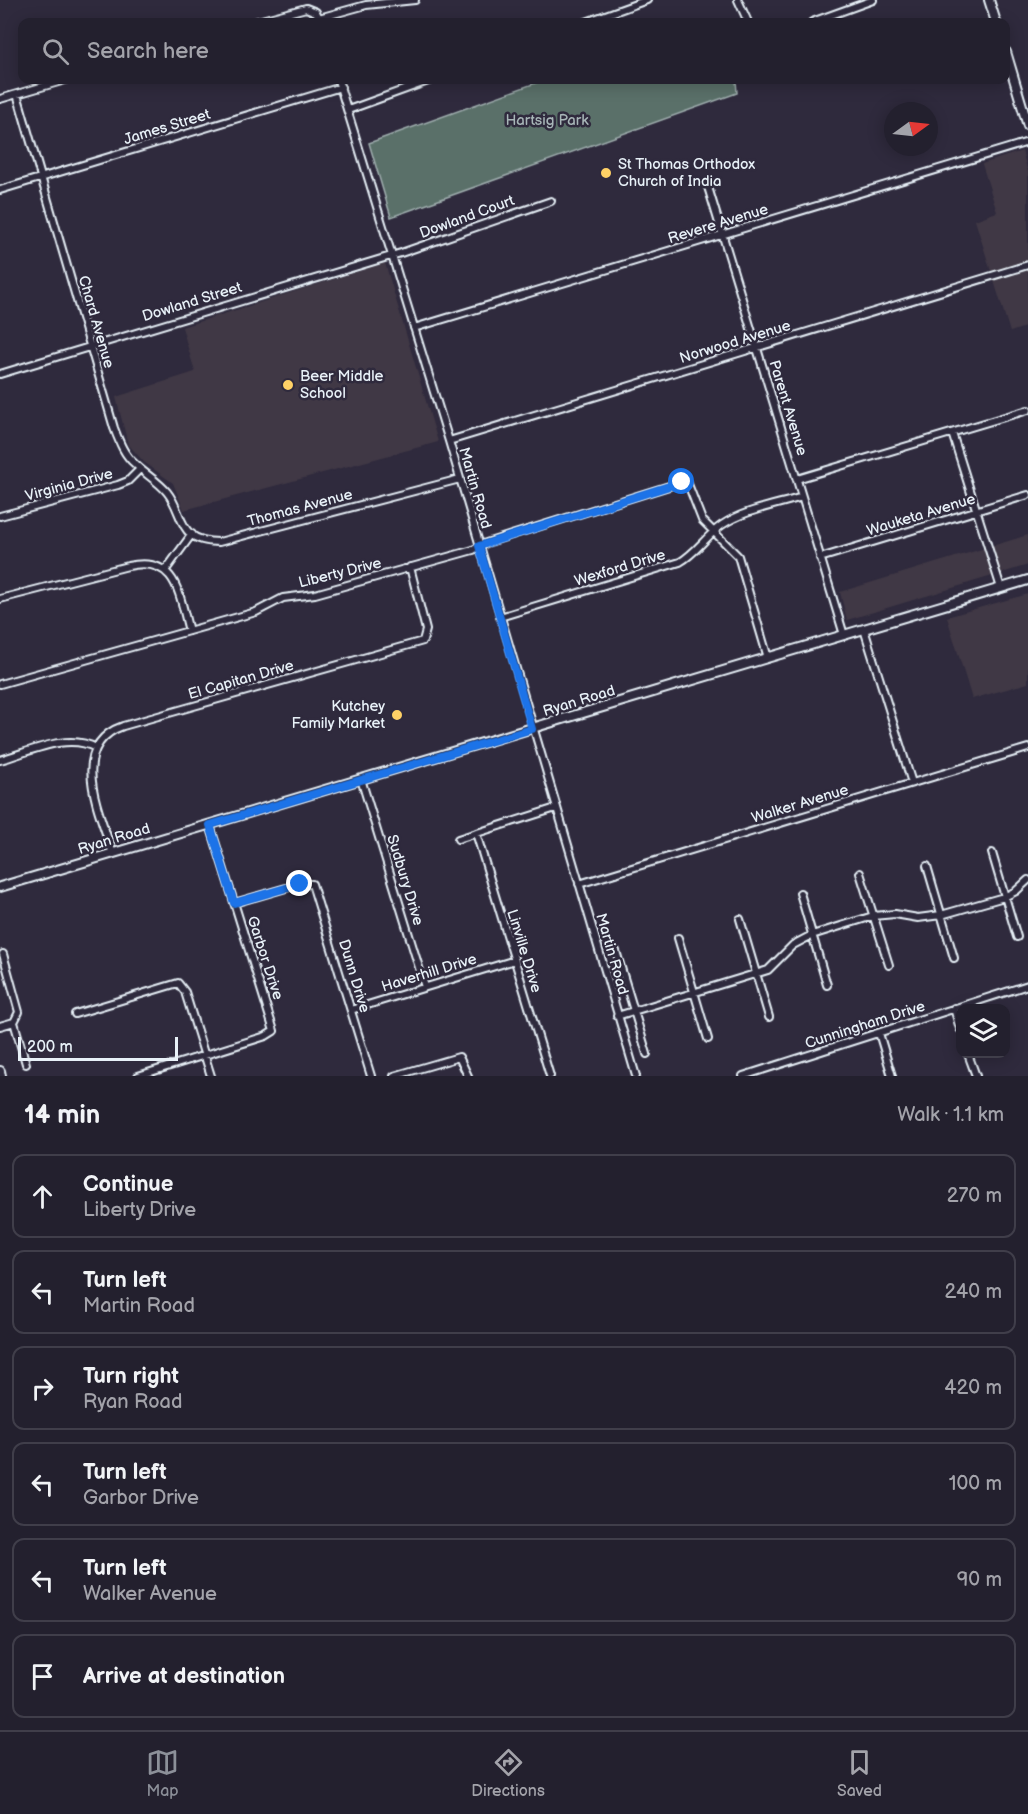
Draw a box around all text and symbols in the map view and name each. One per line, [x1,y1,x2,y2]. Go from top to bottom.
search box [18,18,1010,84]
icon: search [39,35,72,68]
text: Search here [87,38,209,65]
north arrow [884,102,938,156]
street label: James Street [121,105,213,149]
park label: Hartsig Park [505,111,589,130]
place label: St Thomas Orthodox Church of India [618,155,755,191]
marker: St Thomas Orthodox Church of India [599,166,613,180]
street label: Dowland Court [417,191,517,243]
street label: Revere Avenue [666,200,771,248]
street label: Chard Avenue [74,273,118,371]
street label: Dowland Street [140,278,244,326]
street label: Norwood Avenue [677,316,793,368]
street label: Parent Avenue [764,358,812,458]
place label: Beer Middle School [300,367,383,403]
marker: Beer Middle School [281,378,295,392]
street label: Martin Road [454,445,496,531]
street label: Virginia Drive [23,464,115,506]
route start [668,468,694,494]
street label: Thomas Avenue [245,485,355,531]
street label: Wauketa Avenue [864,489,978,541]
street label: Wexford Drive [572,545,668,591]
street label: Liberty Drive [297,554,384,592]
street label: El Capitan Drive [186,656,296,704]
street label: Ryan Road [541,681,617,721]
place label: Kutchey Family Market [291,697,385,733]
marker: Kutchey Family Market [390,708,404,722]
street label: Walker Avenue [749,780,851,828]
street label: Ryan Road [76,819,152,859]
street label: Sudbury Drive [382,832,428,928]
route end [286,870,312,896]
street label: Linville Drive [502,907,546,995]
street label: Martin Road [591,911,633,997]
street label: Garbor Drive [243,914,287,1002]
street label: Dunn Drive [334,937,374,1015]
street label: Haverhill Drive [379,949,479,997]
street label: Cunningham Drive [803,997,928,1053]
map controls [956,1004,1010,1058]
button: layers [956,1004,1010,1058]
scale bar [18,1034,178,1062]
text: 200 m [27,1038,73,1057]
text: 14 min [24,1100,100,1131]
text: Walk · 1.1 km [897,1103,1004,1127]
text: Continue [83,1171,173,1198]
icon: ahead [26,1180,59,1213]
text: 270 m [947,1184,1002,1208]
text: Liberty Drive [83,1198,196,1222]
text: Turn left [83,1267,167,1294]
icon: left [26,1276,59,1309]
text: 240 m [945,1280,1002,1304]
text: Martin Road [83,1294,195,1318]
text: Turn right [83,1363,179,1390]
icon: right [26,1372,59,1405]
text: 420 m [944,1376,1002,1400]
text: Ryan Road [83,1390,182,1414]
text: Turn left [83,1459,167,1486]
icon: left [26,1468,59,1501]
text: 100 m [949,1472,1002,1496]
text: Garbor Drive [83,1486,199,1510]
text: Turn left [83,1555,167,1582]
icon: left [26,1564,59,1597]
text: 90 m [957,1568,1002,1592]
text: Walker Avenue [83,1582,217,1606]
icon: arrive [26,1660,59,1693]
text: Arrive at destination [83,1663,285,1690]
tab: Map [146,1746,179,1801]
tab: Directions [471,1746,545,1801]
tab: Saved [837,1746,882,1801]

